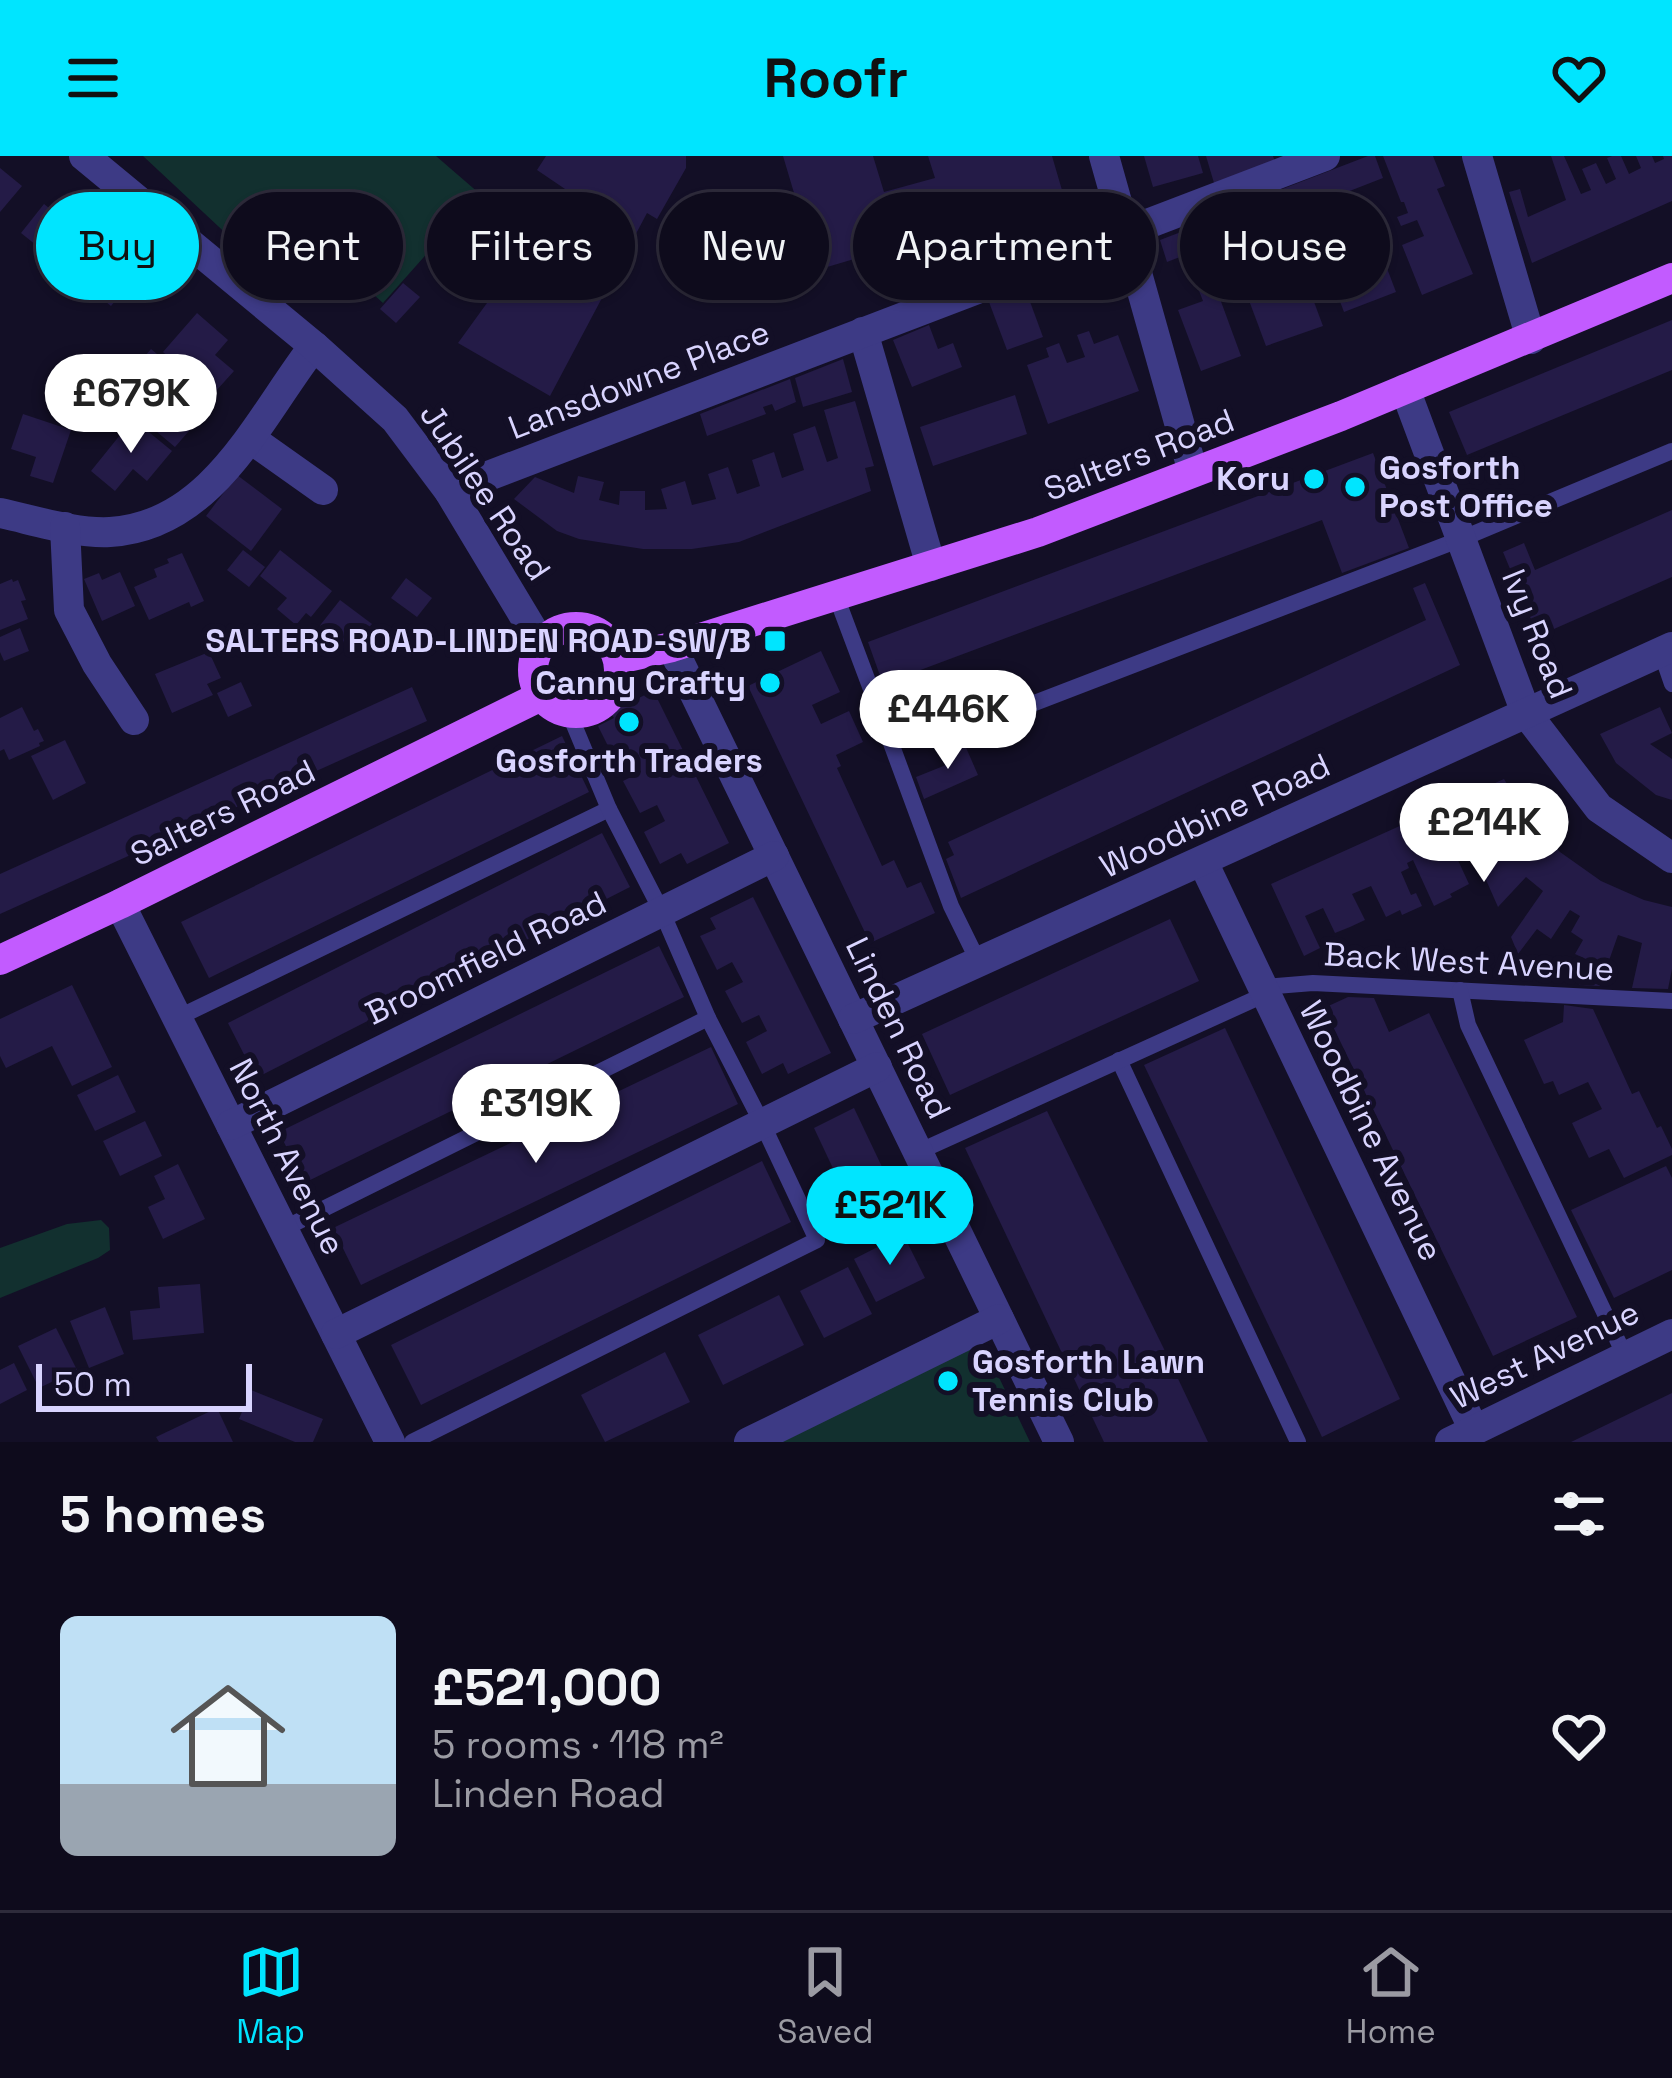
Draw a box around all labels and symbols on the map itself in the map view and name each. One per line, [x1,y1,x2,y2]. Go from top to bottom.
street label: Lansdowne Place [502,311,776,449]
pin: £679K [47,354,215,456]
street label: Jubilee Road [410,395,560,589]
street label: Salters Road [1038,399,1240,511]
place label: Gosforth Post Office [1379,447,1553,527]
place label: Koru [1216,458,1290,500]
marker: Koru [1301,466,1327,492]
marker: Gosforth Post Office [1342,474,1368,500]
street label: Ivy Road [1492,563,1582,705]
place label: SALTERS ROAD-LINDEN ROAD-SW/B [205,620,751,662]
marker: SALTERS ROAD-LINDEN ROAD-SW/B [762,628,788,654]
place label: Canny Crafty [535,662,746,704]
marker: Canny Crafty [757,670,783,696]
pin: £446K [864,670,1032,772]
marker: Gosforth Traders [616,709,642,735]
place label: Gosforth Traders [495,740,763,782]
street label: Woodbine Road [1093,744,1337,888]
street label: Salters Road [124,750,322,876]
pin: £214K [1400,783,1568,885]
street label: Broomfield Road [359,882,613,1034]
street label: Linden Road [836,930,960,1126]
street label: Back West Avenue [1323,933,1615,991]
street label: Woodbine Avenue [1290,994,1452,1268]
street label: North Avenue [220,1052,354,1262]
pin: £319K [452,1064,620,1166]
pin: £521K [806,1166,974,1268]
street label: West Avenue [1444,1291,1646,1419]
place label: Gosforth Lawn Tennis Club [972,1341,1205,1421]
scale bar [36,1358,252,1411]
marker: Gosforth Lawn Tennis Club [935,1368,961,1394]

